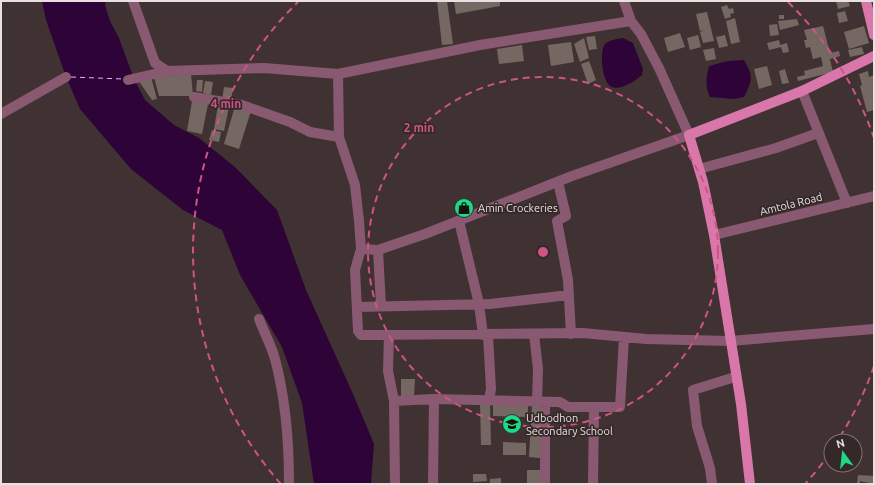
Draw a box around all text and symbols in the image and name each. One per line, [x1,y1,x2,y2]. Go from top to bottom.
text: 4 min [211,97,241,110]
text: 2 min [404,121,434,134]
street label: Amtola Road [759,190,823,218]
shop icon: Amin Crockeries [453,197,475,219]
place label: Amin Crockeries [478,202,558,214]
centre of rings [536,245,550,259]
place label: Udbodhon Secondary School [526,412,613,437]
school or university icon: Udbodhon Secondary School [501,413,523,435]
north arrow [823,433,863,473]
text: N [835,436,846,450]

